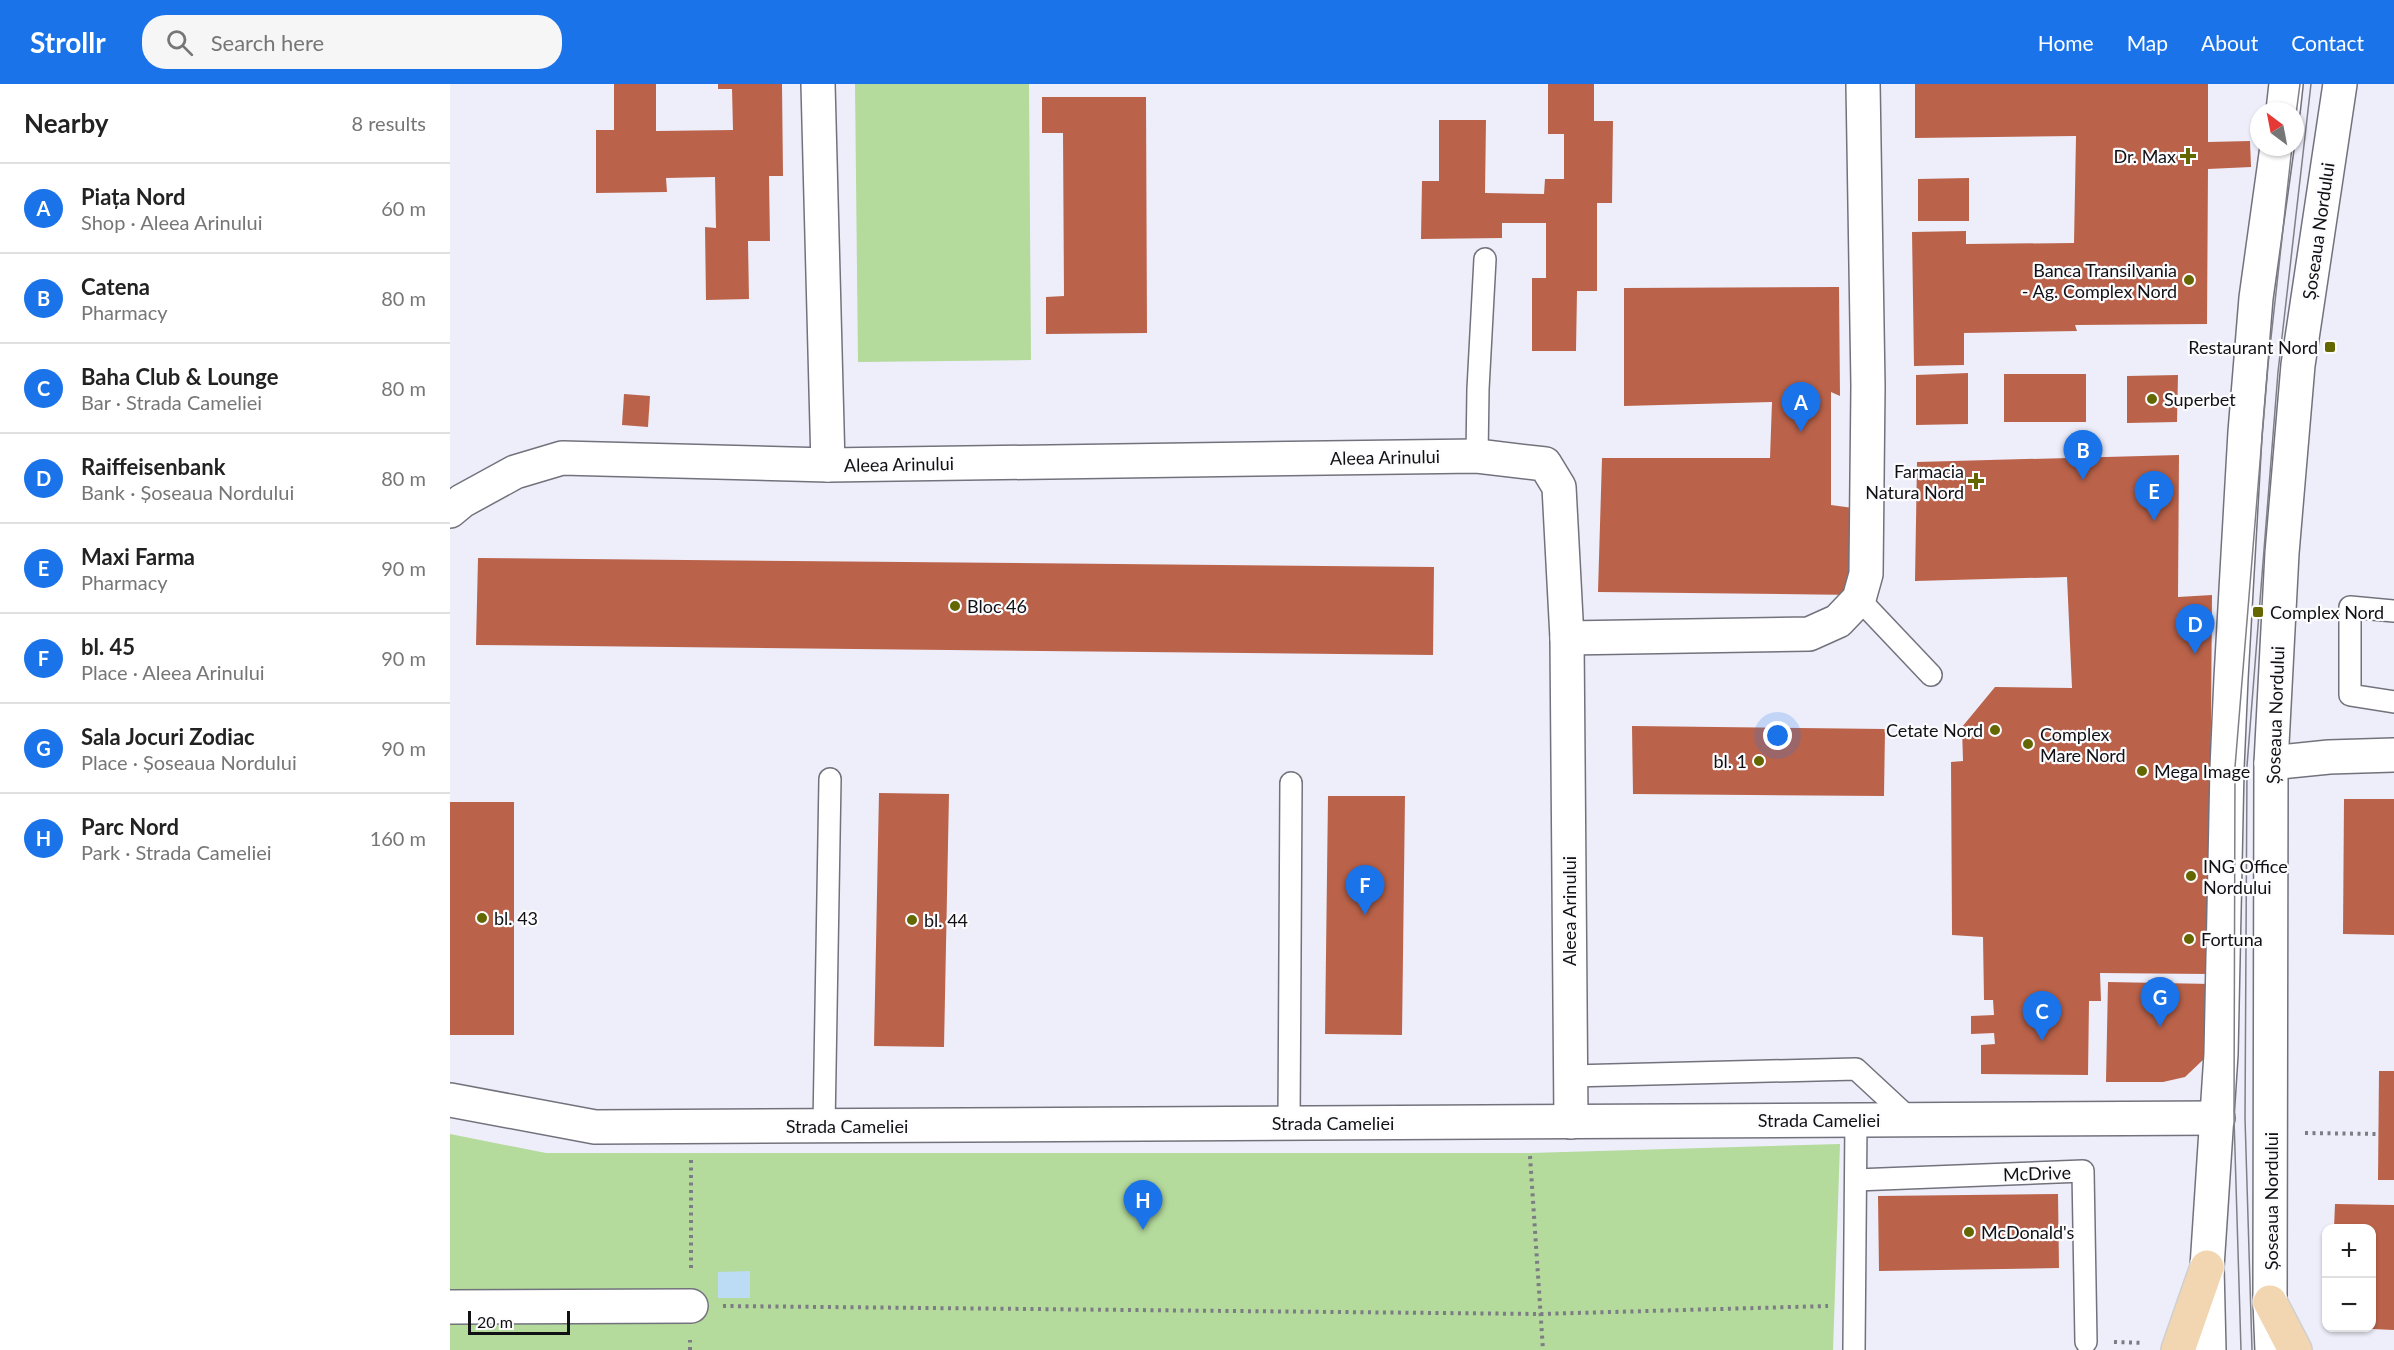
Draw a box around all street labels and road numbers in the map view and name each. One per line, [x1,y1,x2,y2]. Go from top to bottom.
street label: Șoseaua Nordului [2297,161,2339,301]
street label: Aleea Arinului [1330,445,1440,469]
street label: Aleea Arinului [844,452,954,476]
street label: Șoseaua Nordului [2262,645,2288,785]
street label: Aleea Arinului [1558,856,1580,966]
street label: Strada Cameliei [1758,1109,1880,1131]
street label: Strada Cameliei [1272,1112,1394,1134]
street label: Strada Cameliei [786,1115,908,1137]
street label: Șoseaua Nordului [2260,1132,2282,1270]
street label: McDrive [2003,1161,2071,1185]

